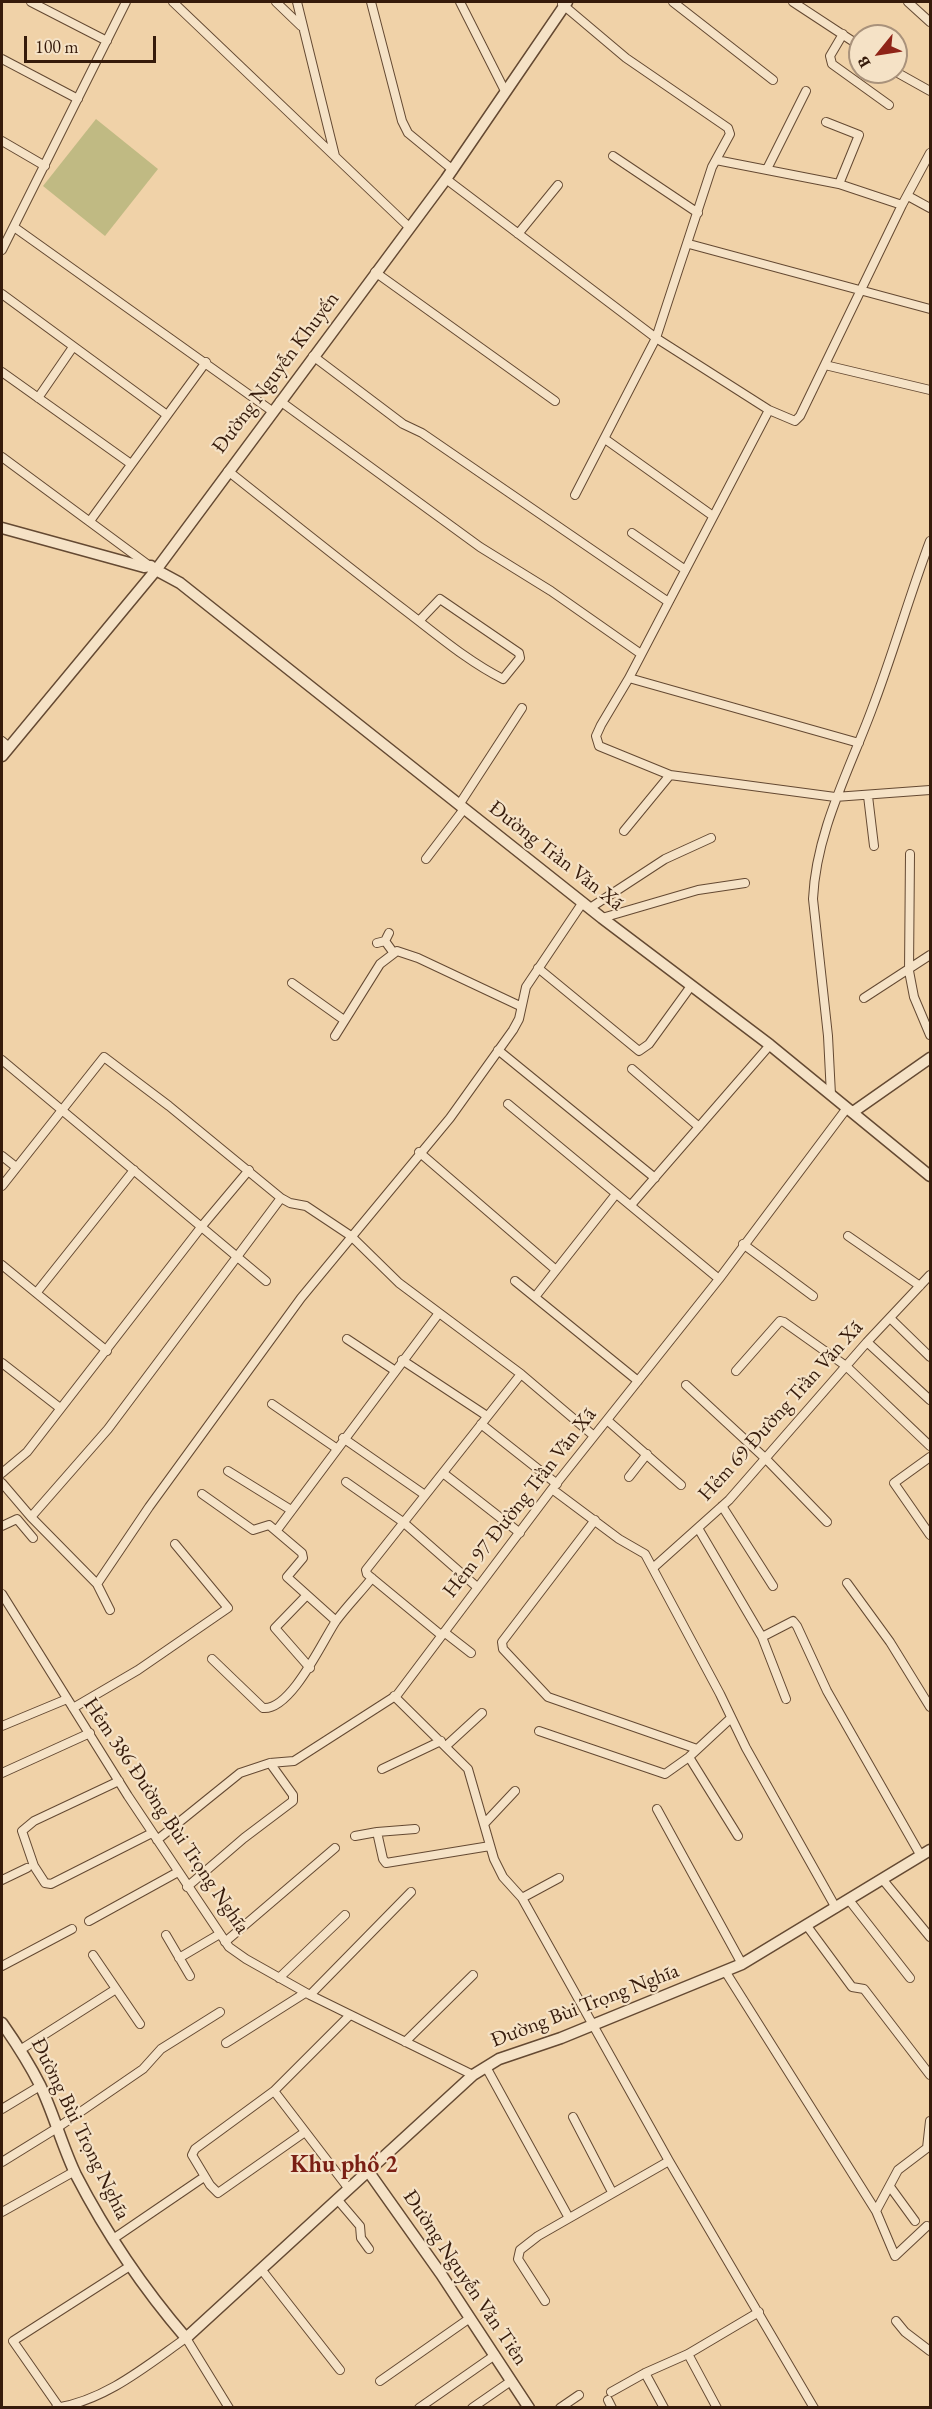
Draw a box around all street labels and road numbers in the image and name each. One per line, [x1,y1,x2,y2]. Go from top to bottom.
street label: Đường Nguyễn Khuyến [207,287,345,459]
street label: Đường Trần Văn Xã [484,796,628,916]
street label: Hẻm 69 Đường Trần Văn Xã [693,1316,869,1506]
street label: Hẻm 97 Đường Trần Văn Xã [438,1403,602,1603]
street label: Hẻm 386 Đường Bùi Trọng Nghĩa [77,1693,255,1939]
street label: Đường Bùi Trọng Nghĩa [487,1959,683,2053]
street label: Đường Bùi Trọng Nghĩa [25,2034,135,2224]
street label: Đường Nguyễn Văn Tiên [397,2186,533,2370]

